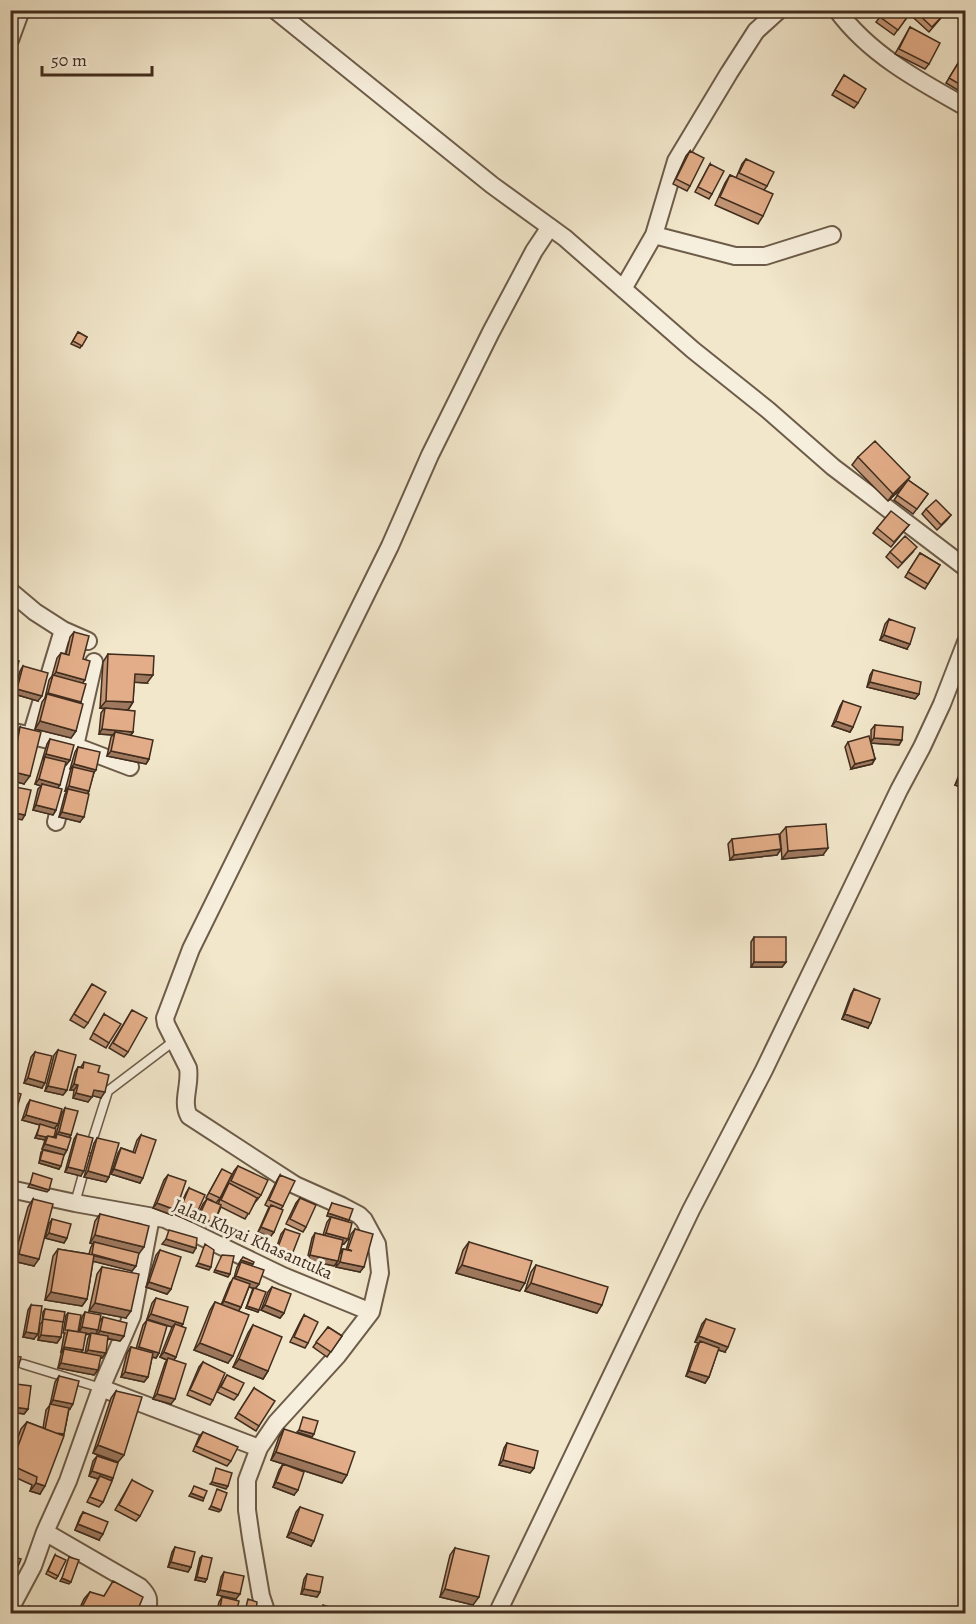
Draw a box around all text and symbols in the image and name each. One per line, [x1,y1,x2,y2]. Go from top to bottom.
scale bar [42,39,152,77]
text: 50 m [51,48,87,72]
street label: Jalan Khyai Khasantuka [169,1193,337,1285]

